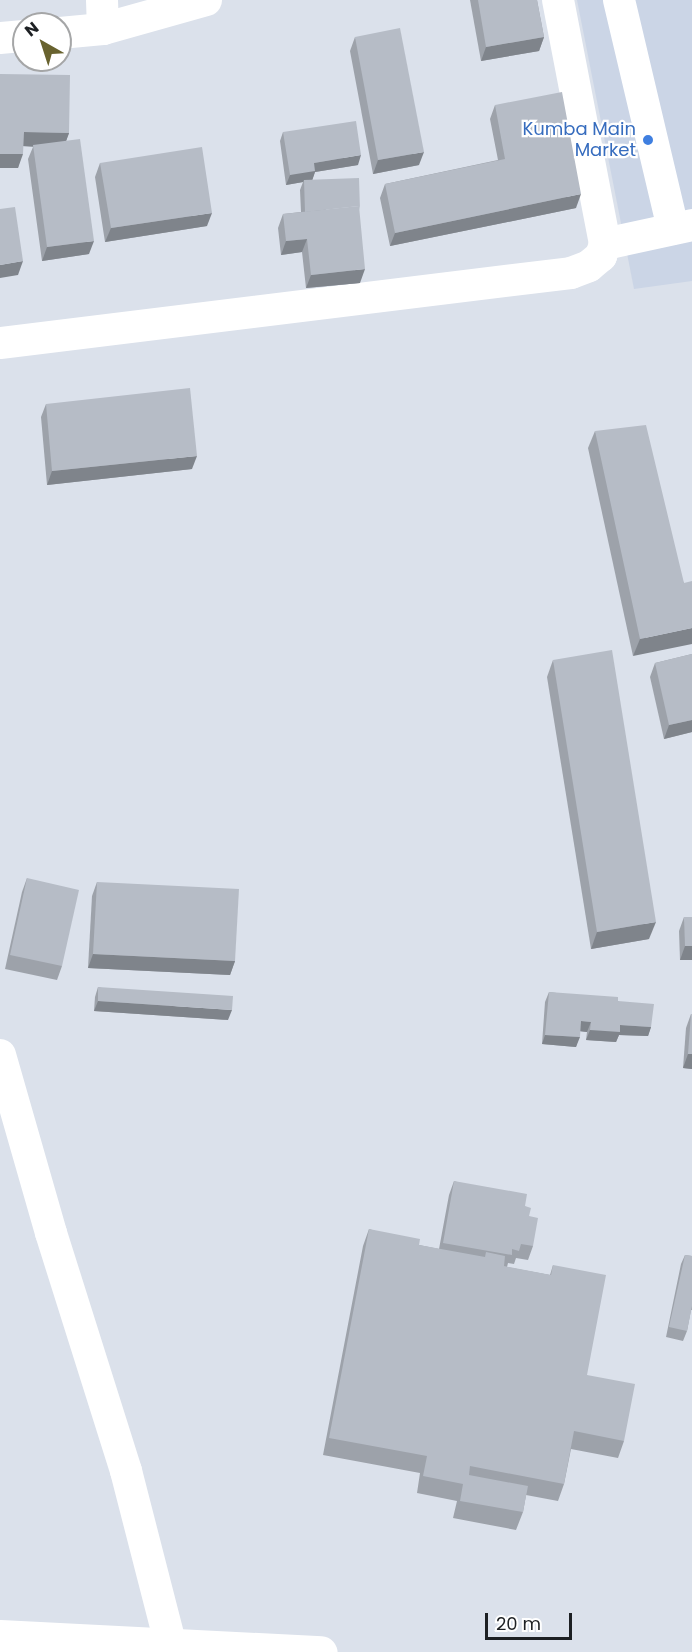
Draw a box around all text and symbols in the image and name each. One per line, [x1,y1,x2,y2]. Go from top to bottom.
north arrow [12,12,72,72]
text: N [20,16,44,42]
place label: Kumba Main Market [522,119,636,162]
marker: Kumba Main Market [641,133,655,147]
scale bar [488,1601,575,1639]
text: 20 m [496,1611,541,1636]

